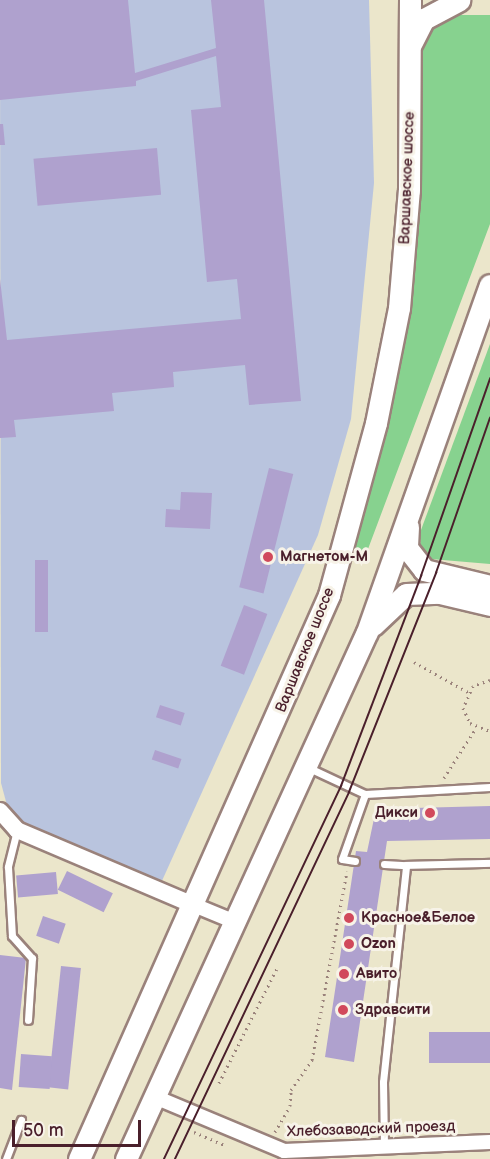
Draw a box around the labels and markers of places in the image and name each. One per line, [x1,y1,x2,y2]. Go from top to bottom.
place label: Магнетом-М [280,548,368,566]
marker: Магнетом-М [261,550,275,564]
place label: Дикси [375,804,418,822]
marker: Дикси [423,806,437,820]
place label: Красное&Белое [361,909,475,927]
marker: Красное&Белое [342,911,356,925]
place label: Ozon [361,935,396,953]
marker: Ozon [342,937,356,951]
place label: Авито [356,965,397,983]
marker: Авито [337,967,351,981]
place label: Здравсити [355,1001,431,1019]
marker: Здравсити [336,1003,350,1017]

